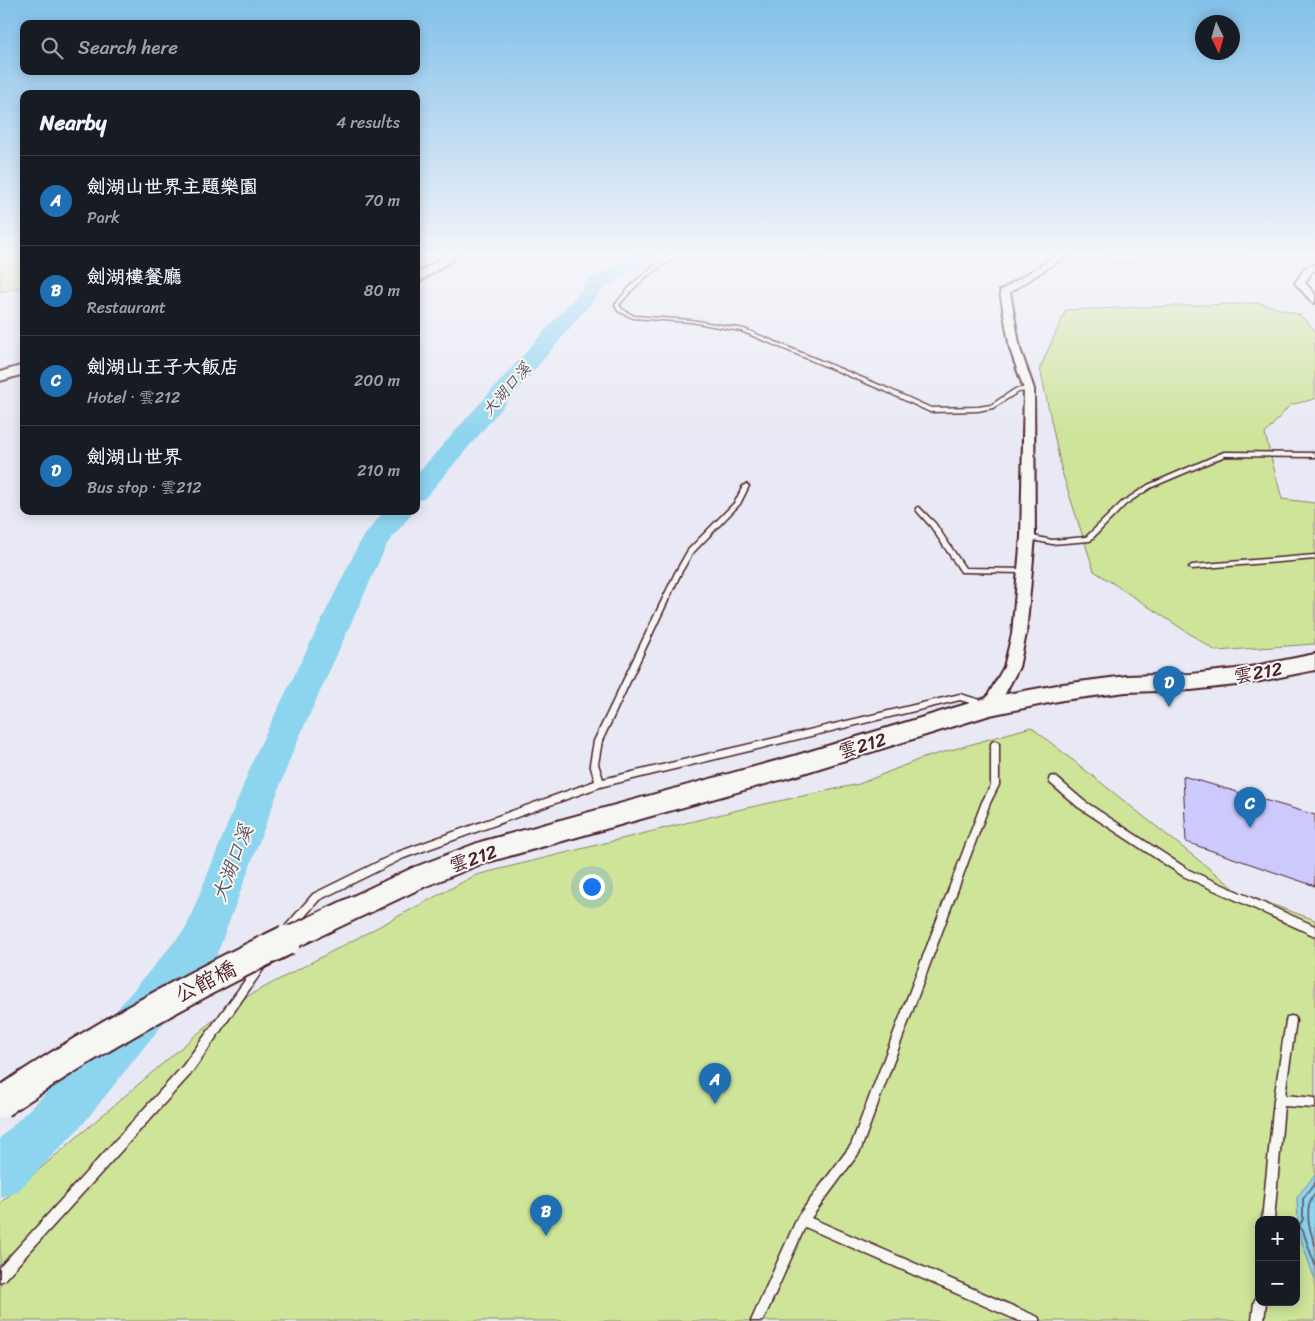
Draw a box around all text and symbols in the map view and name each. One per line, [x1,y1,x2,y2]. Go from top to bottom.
north arrow [1195,15,1240,60]
search box [20,20,420,75]
text: Search here [78,31,178,64]
icon: search [38,34,66,62]
text: Nearby [40,104,106,142]
text: 4 results [336,108,400,137]
text: 劍湖山世界主題樂園 [87,170,258,203]
text: A [51,186,61,215]
text: 70 m [364,186,400,215]
text: Park [87,203,120,232]
text: 劍湖樓餐廳 [87,260,182,293]
text: B [51,276,61,305]
text: 80 m [364,276,400,305]
text: Restaurant [87,293,166,322]
text: 劍湖山王子大飯店 [87,350,239,383]
water label: 大湖口溪 [474,355,539,423]
text: C [51,366,61,395]
text: 200 m [354,366,400,395]
text: Hotel · 雲212 [87,383,180,412]
text: 劍湖山世界 [87,440,182,473]
text: D [51,456,61,485]
text: 210 m [357,456,400,485]
text: Bus stop · 雲212 [87,473,202,502]
street label: 雲212 [1231,652,1285,693]
pin: D [1153,666,1185,707]
street label: 雲212 [834,723,890,768]
pin: C [1234,787,1266,828]
water label: 大湖口溪 [202,819,263,907]
street label: 雲212 [445,835,502,882]
your location [579,874,605,900]
street label: 公館橋 [167,949,243,1014]
pin: A [699,1063,731,1104]
pin: B [530,1195,562,1236]
map controls [1255,1216,1300,1306]
button: + [1255,1216,1300,1261]
button: − [1255,1261,1300,1306]

